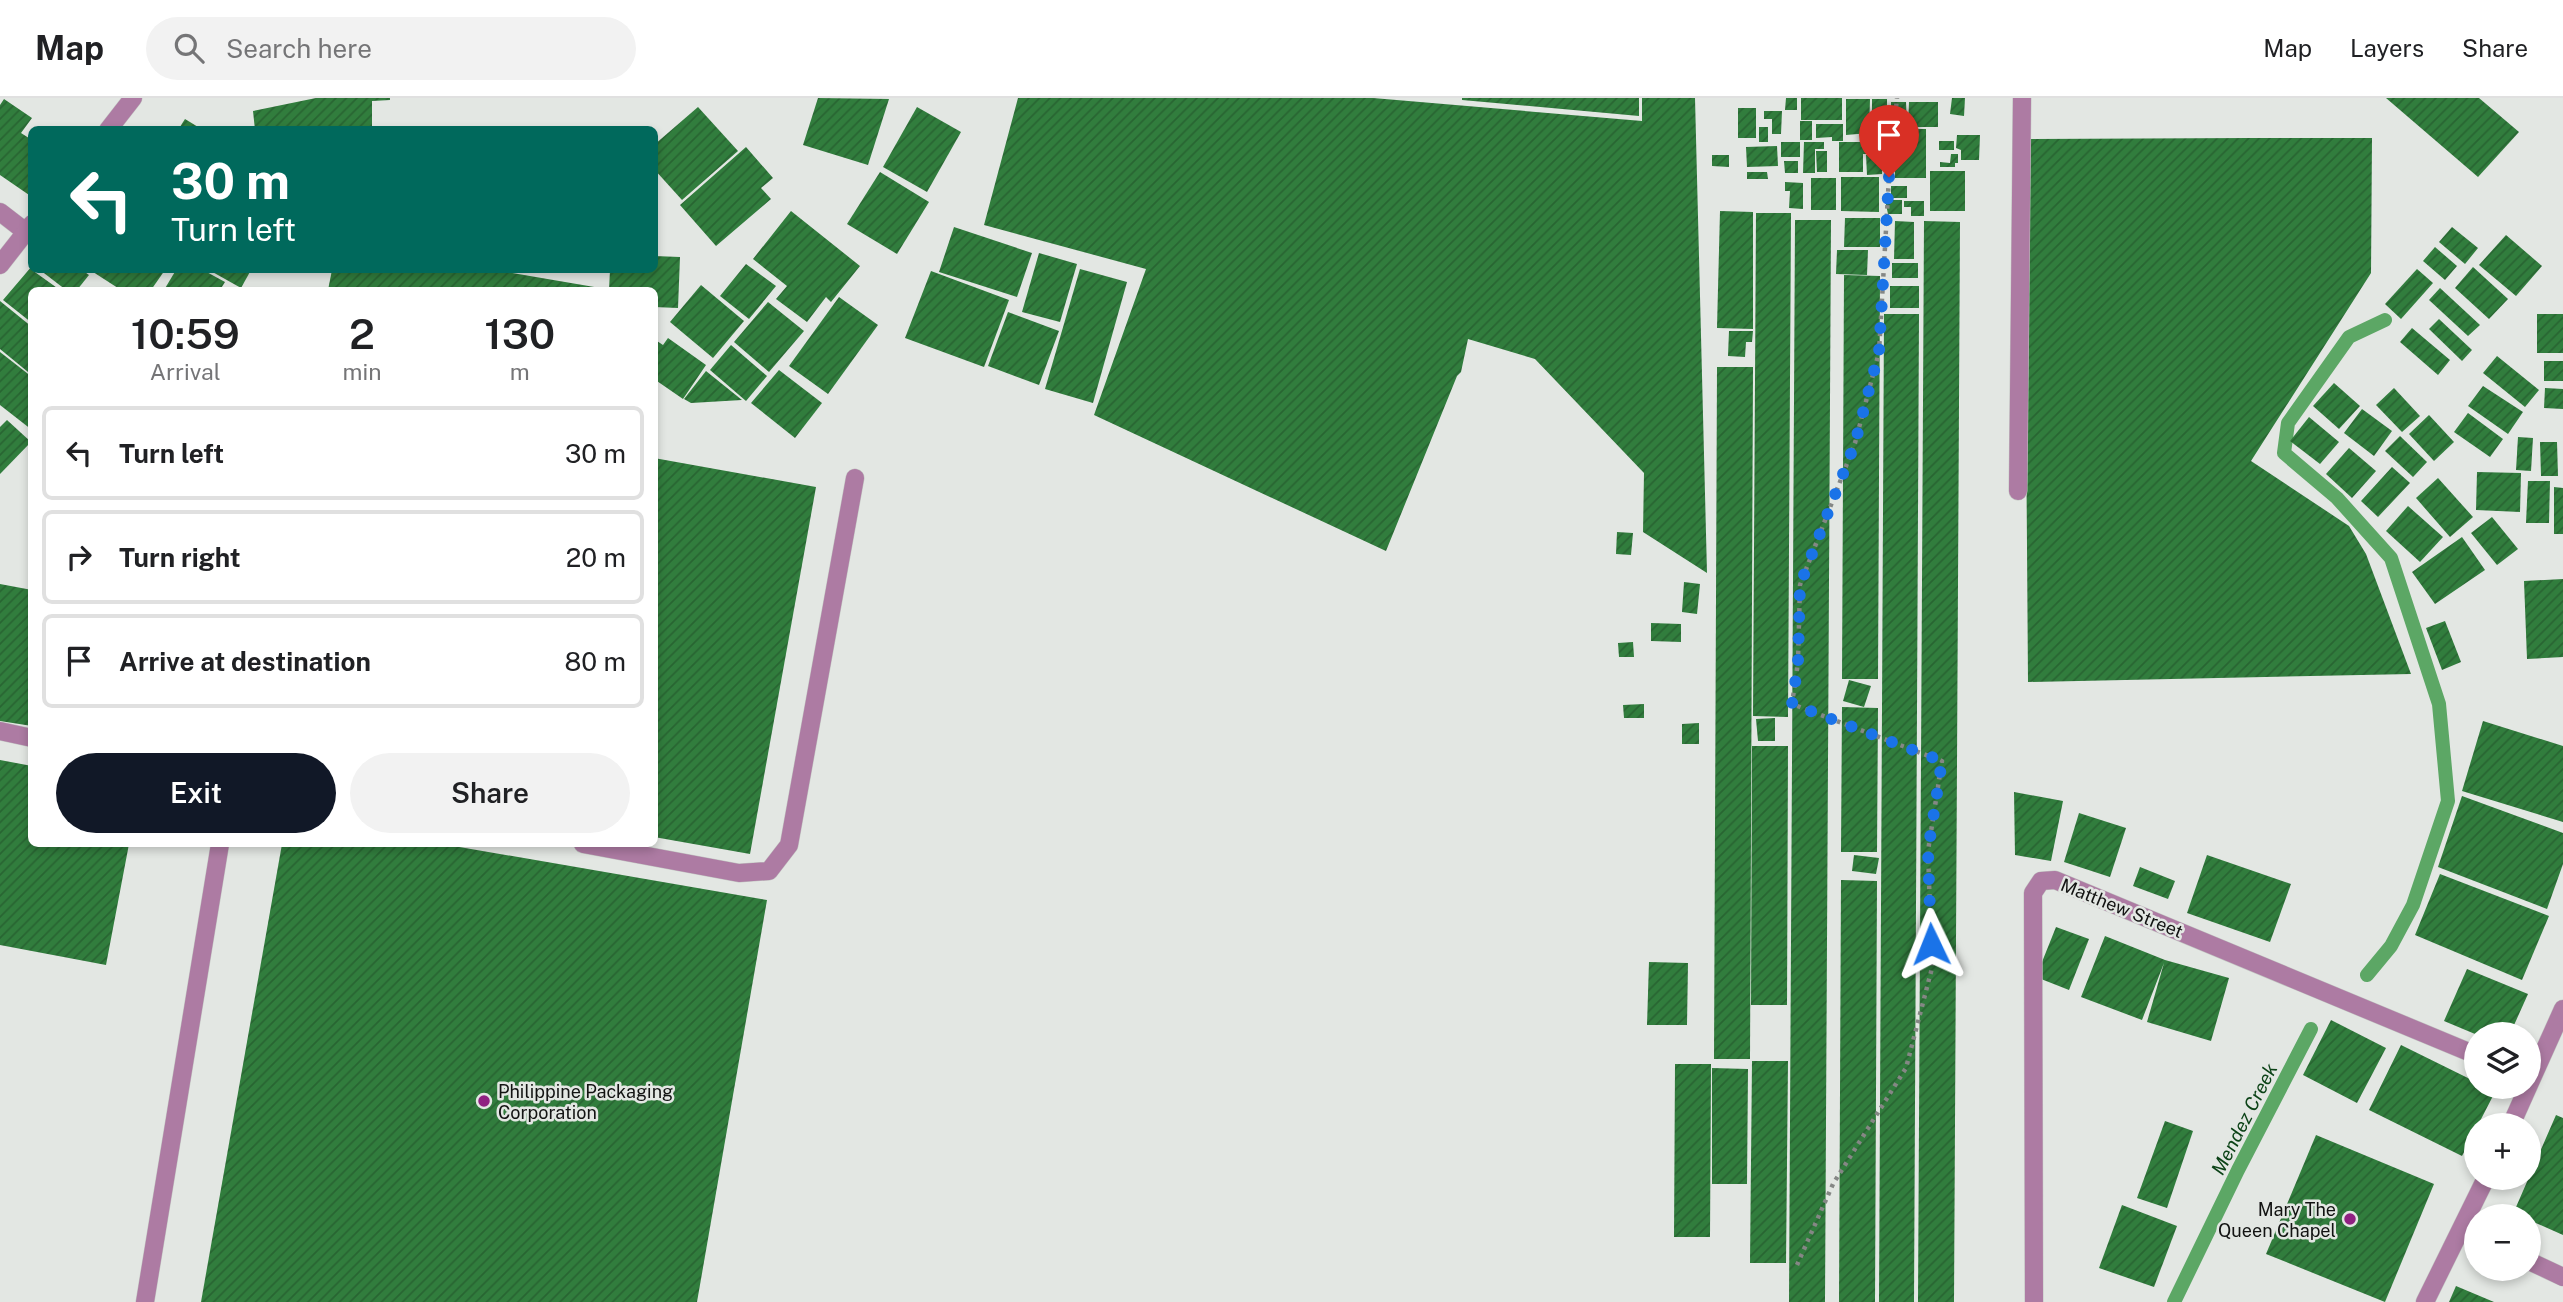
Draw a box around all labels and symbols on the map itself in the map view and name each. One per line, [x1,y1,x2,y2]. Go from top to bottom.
pin [1859,105,1919,177]
street label: Matthew Street [2058,874,2186,942]
position arrow [1894,907,1968,981]
water label: Mendez Creek [2206,1059,2282,1178]
place label: Philippine Packaging Corporation [498,1081,673,1123]
marker: Philippine Packaging Corporation [476,1093,492,1109]
place label: Mary The Queen Chapel [2218,1199,2336,1241]
marker: Mary The Queen Chapel [2342,1211,2358,1227]

